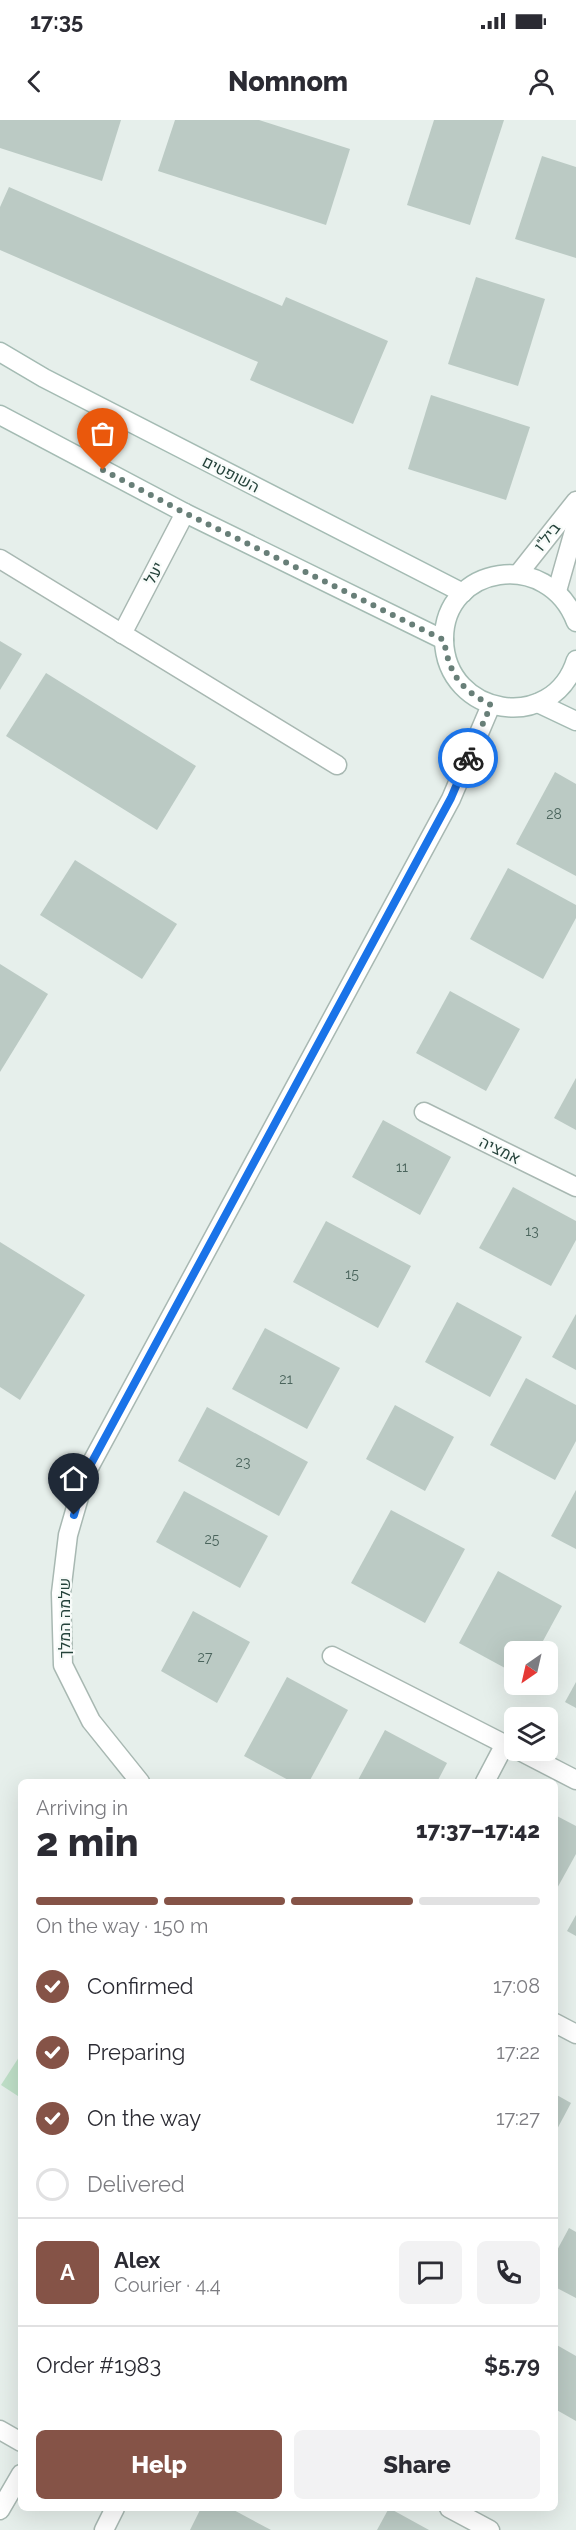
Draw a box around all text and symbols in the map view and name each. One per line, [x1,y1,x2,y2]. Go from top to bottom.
text: 17:35 [30,8,83,34]
icon: back [18,65,51,98]
icon: person [525,65,558,98]
text: Nomnom [228,66,348,97]
pin [77,408,128,470]
icon: bag [86,417,119,450]
street label: השופטים [199,452,263,496]
street label: ביל"ו [530,519,564,555]
street label: יעל [140,559,168,587]
courier [438,728,498,788]
icon: bike [452,742,485,775]
house number: 28 [546,806,562,822]
street label: אמציה [476,1132,524,1168]
house number: 11 [396,1159,408,1175]
house number: 13 [525,1223,539,1239]
house number: 15 [345,1266,359,1282]
house number: 21 [279,1371,293,1387]
pin [48,1453,99,1515]
house number: 23 [236,1454,250,1470]
icon: home [57,1462,90,1495]
house number: 25 [205,1531,220,1547]
street label: שלמה המלך [55,1578,74,1658]
north arrow [504,1641,558,1695]
map controls [504,1641,558,1761]
house number: 27 [198,1649,213,1665]
button: layers [504,1707,558,1761]
text: Arriving in [36,1796,128,1820]
text: 17:37–17:42 [416,1817,540,1843]
text: 2 min [36,1819,139,1865]
text: On the way · 150 m [36,1914,208,1938]
icon: check [36,1970,69,2003]
text: Confirmed [87,1973,194,1999]
text: 17:08 [493,1974,540,1998]
icon: check [36,2036,69,2069]
text: Preparing [87,2039,185,2065]
text: 17:22 [496,2040,540,2064]
icon: check [36,2102,69,2135]
text: On the way [87,2105,201,2131]
text: 17:27 [496,2106,540,2130]
text: Delivered [87,2171,185,2197]
button: chat [399,2241,462,2304]
button: phone [477,2241,540,2304]
text: Alex [114,2247,160,2273]
text: A [60,2259,75,2285]
text: Courier · 4.4 [114,2273,221,2297]
text: Order #1983 [36,2352,161,2378]
text: $5.79 [484,2352,540,2378]
button: Help [36,2430,282,2499]
button: Share [294,2430,540,2499]

